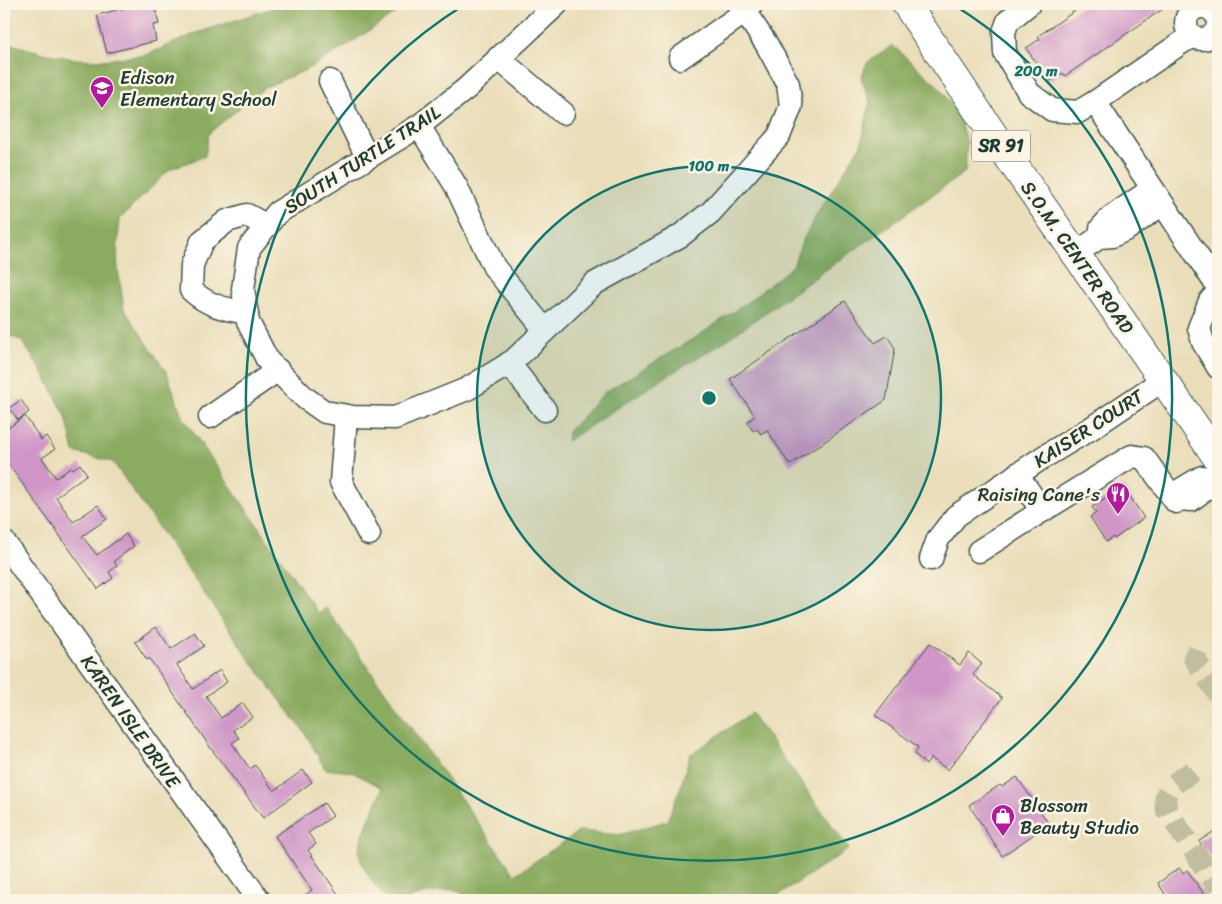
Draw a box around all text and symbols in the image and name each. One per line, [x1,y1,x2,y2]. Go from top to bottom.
text: 200 m [1013,58,1058,84]
place label: Edison Elementary School [120,61,277,116]
school or university icon: Edison Elementary School [89,75,115,109]
street label: SOUTH TURTLE TRAIL [277,96,448,223]
road number: SR 91 [972,130,1030,162]
text: 100 m [689,153,730,179]
street label: S.O.M. CENTER ROAD [1012,174,1143,341]
street label: KAISER COURT [1026,379,1151,477]
centre of rings [700,389,718,407]
place label: Raising Cane's [978,478,1100,511]
restaurant icon: Raising Cane's [1105,481,1131,515]
street label: KAREN ISLE DRIVE [72,648,190,796]
place label: Blossom Beauty Studio [1020,789,1139,844]
shop icon: Blossom Beauty Studio [990,803,1016,837]

